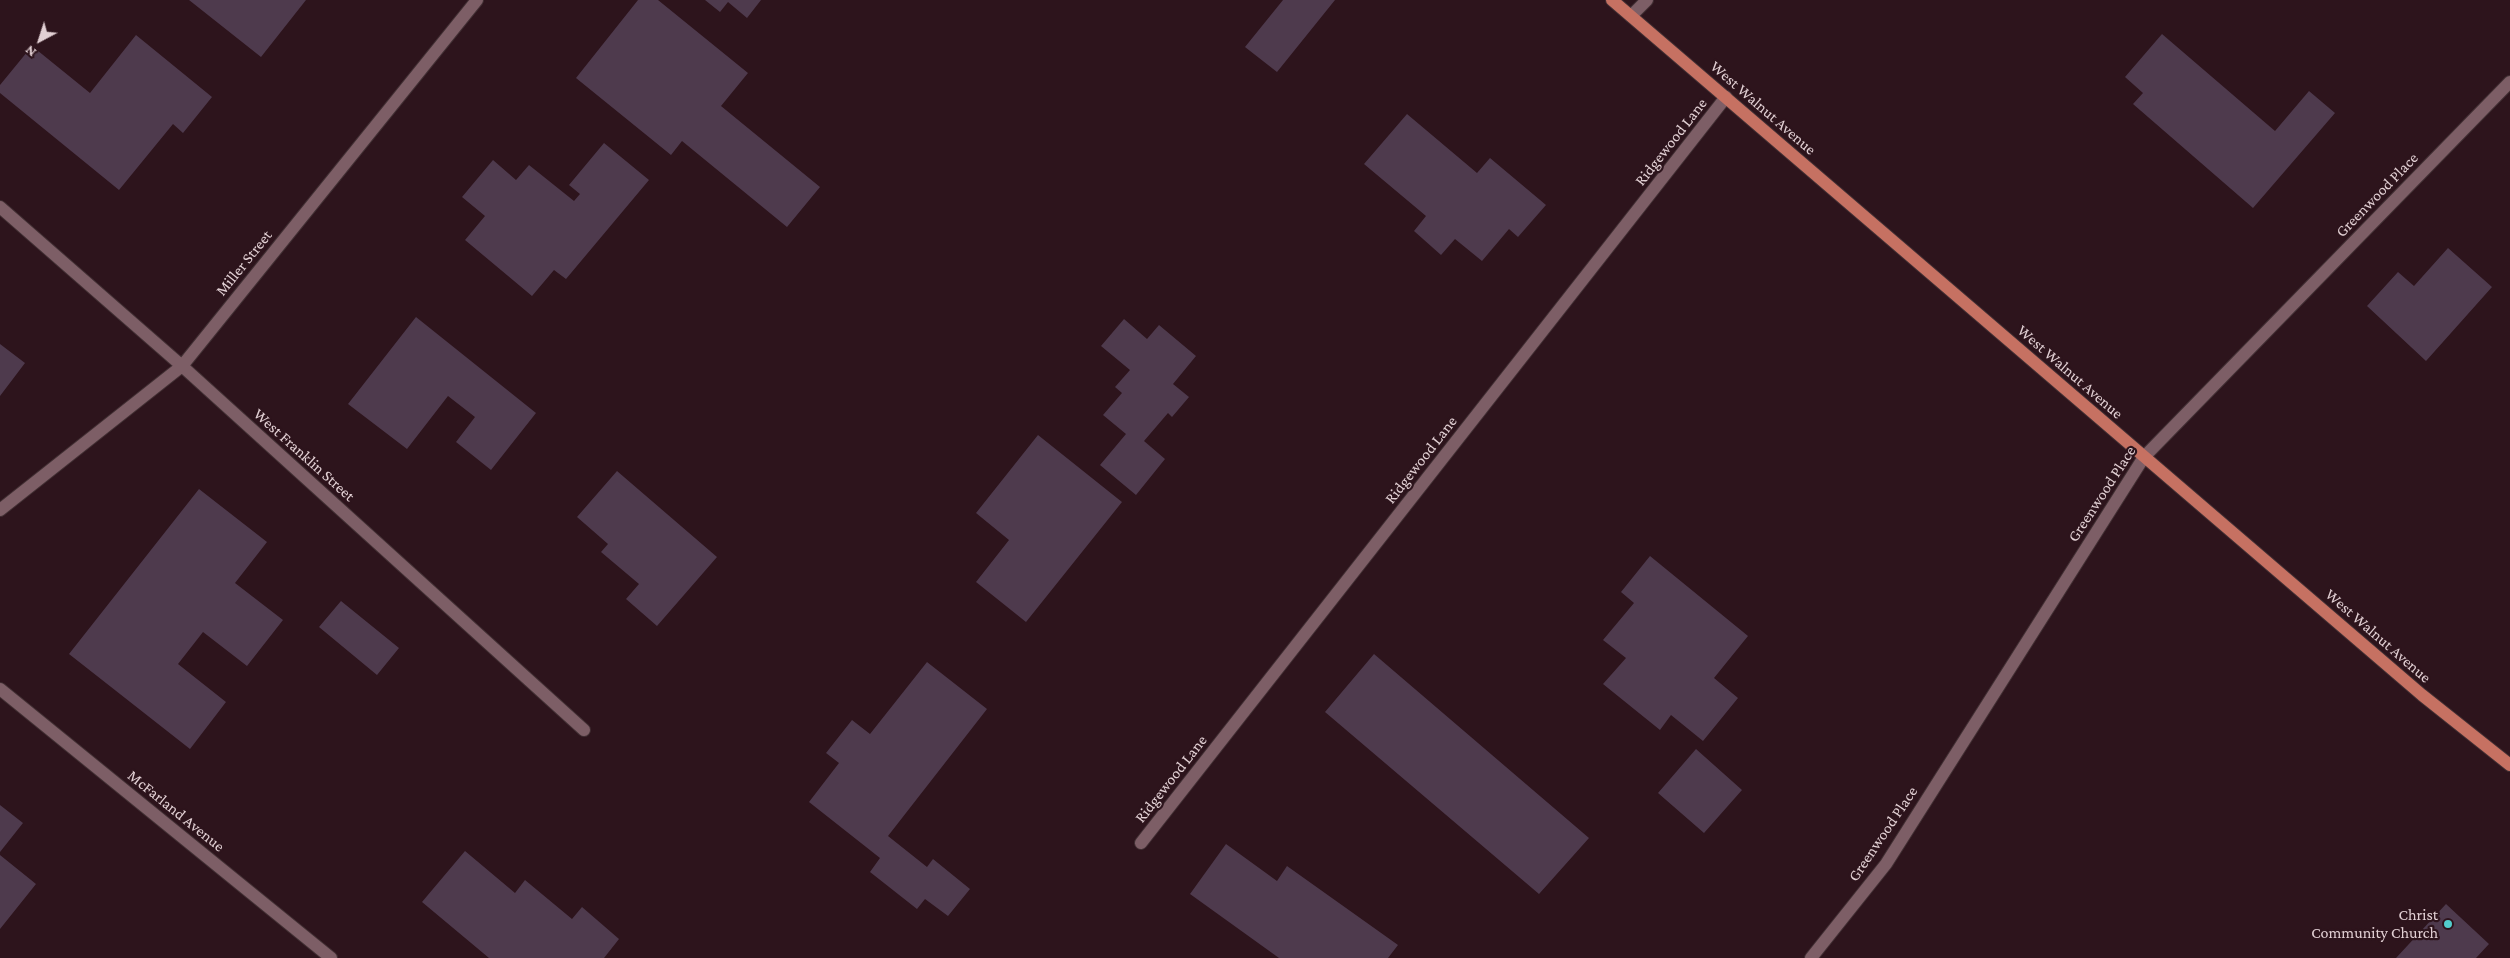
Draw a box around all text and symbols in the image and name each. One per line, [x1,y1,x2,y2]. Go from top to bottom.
north arrow [15,15,65,65]
text: N [22,42,39,61]
street label: West Walnut Avenue [1706,57,1820,159]
street label: Ridgewood Lane [1631,94,1711,190]
street label: Greenwood Place [2332,149,2422,241]
street label: Miller Street [212,226,276,300]
street label: West Walnut Avenue [2013,321,2127,423]
street label: West Franklin Street [249,404,359,506]
street label: Ridgewood Lane [1381,412,1461,508]
street label: Greenwood Place [2064,443,2140,545]
street label: West Walnut Avenue [2321,585,2435,687]
street label: Ridgewood Lane [1131,731,1211,827]
street label: McFarland Avenue [124,766,228,856]
street label: Greenwood Place [1844,783,1922,885]
place label: Christ Community Church [2311,905,2438,943]
marker: Christ Community Church [2442,918,2454,930]

